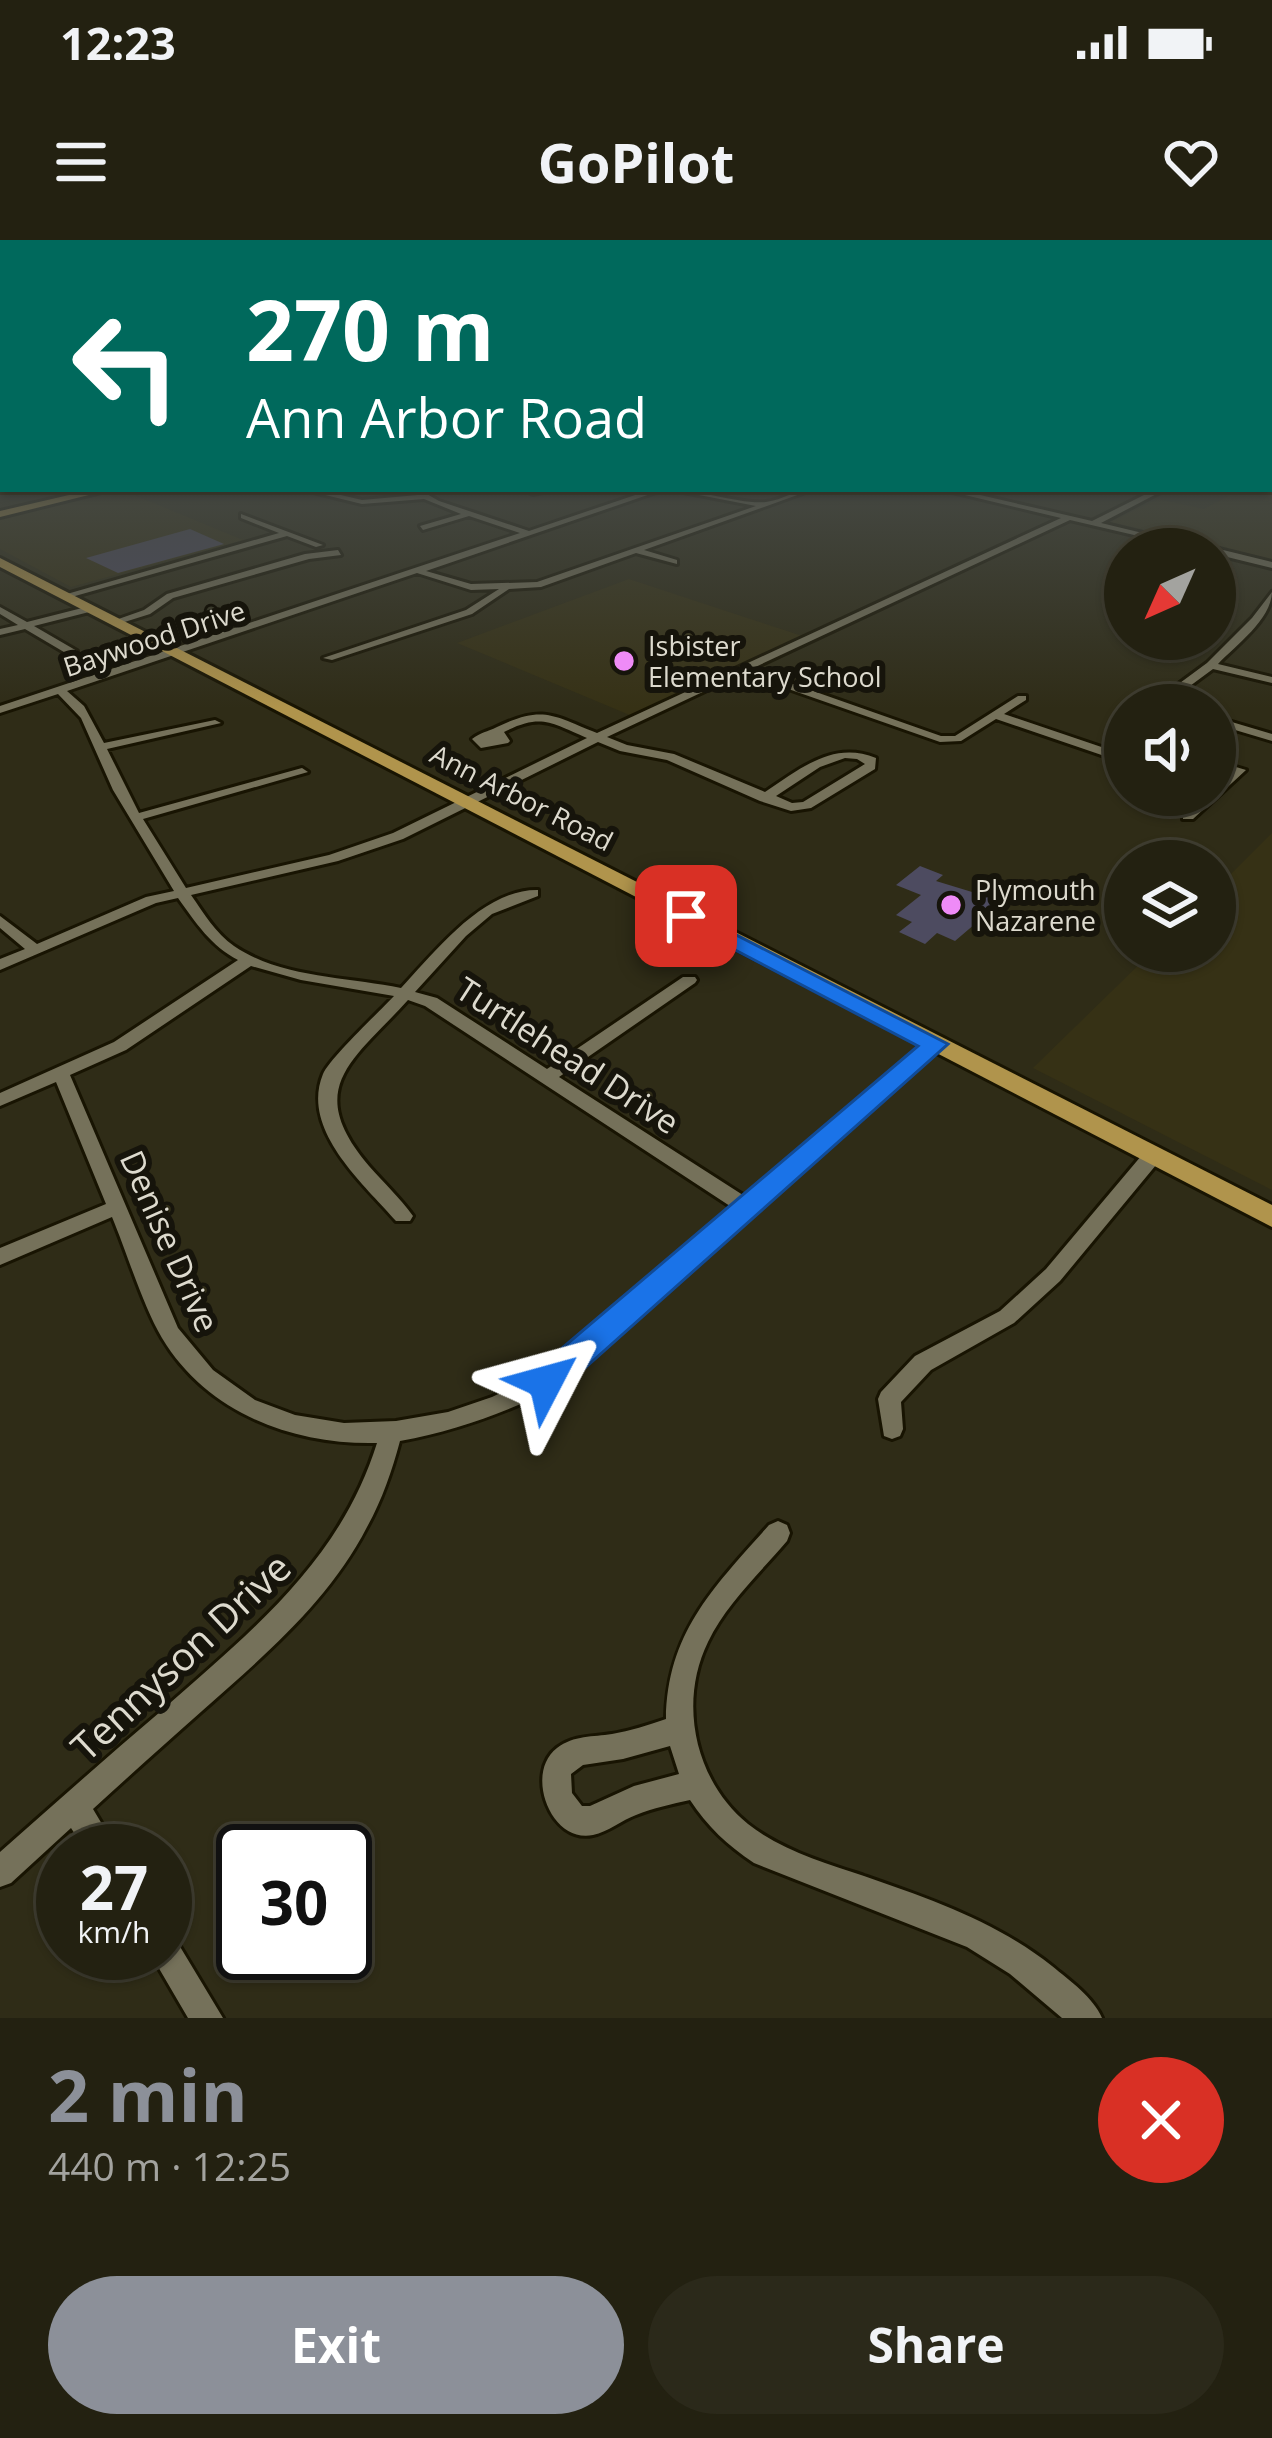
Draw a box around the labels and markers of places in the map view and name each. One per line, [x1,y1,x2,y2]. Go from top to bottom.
place label: Isbister Elementary School [648,627,882,695]
marker: Isbister Elementary School [611,648,637,674]
pin [635,865,737,967]
place label: Plymouth Nazarene [975,871,1096,939]
marker: Plymouth Nazarene [938,892,964,918]

